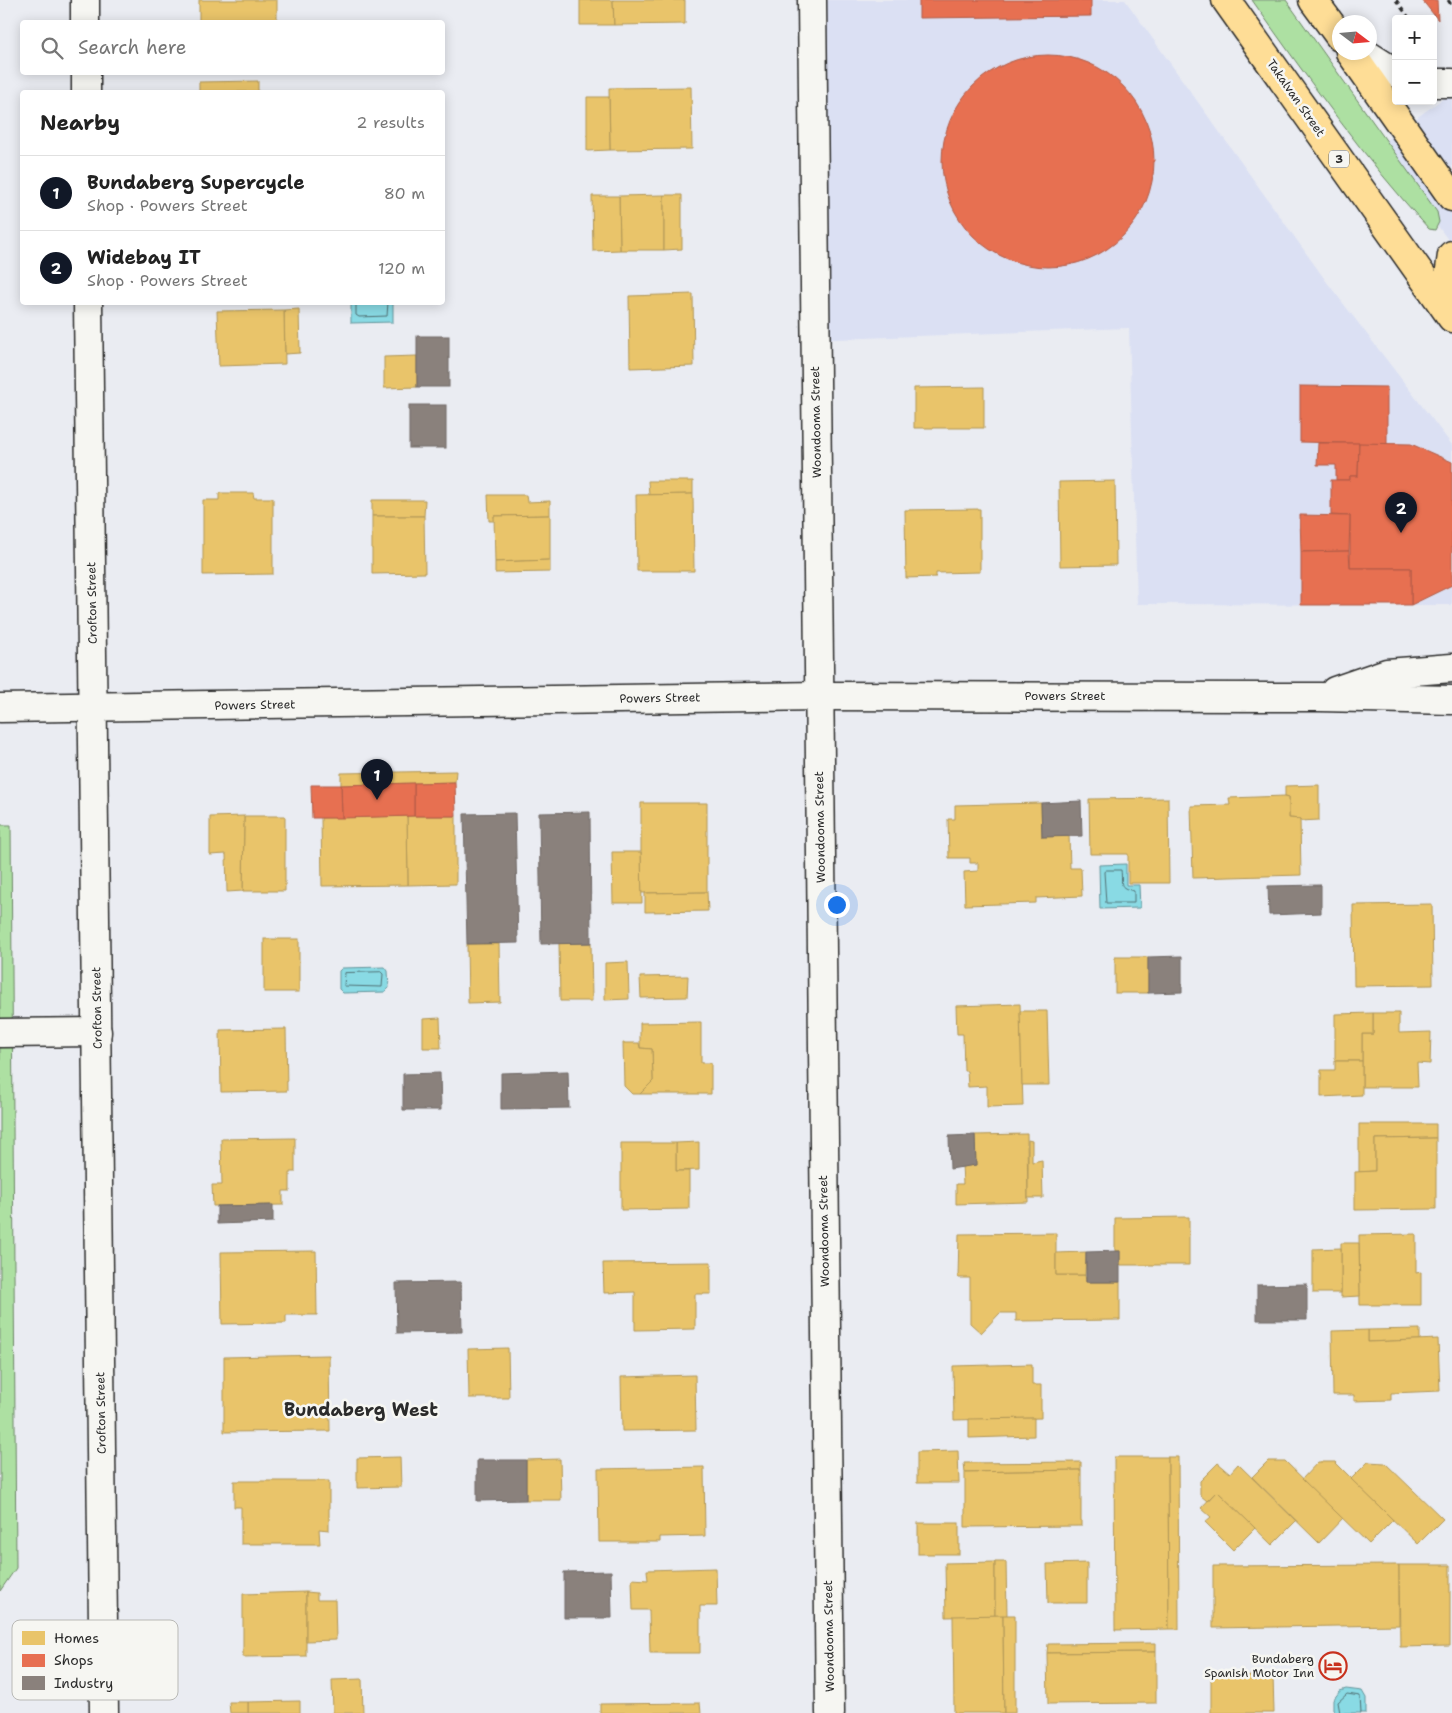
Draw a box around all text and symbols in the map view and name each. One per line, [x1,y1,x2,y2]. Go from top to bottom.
north arrow [1332,15,1377,60]
map controls [1392,15,1437,105]
button: + [1392,15,1437,60]
search box [20,20,445,75]
icon: search [38,34,66,62]
text: Search here [78,35,187,60]
street label: Takalvan Street [1263,56,1329,140]
button: − [1392,60,1437,105]
text: Nearby [40,109,120,137]
text: 2 results [356,112,425,133]
road number: 3 [1329,150,1349,168]
text: Bundaberg Supercycle [87,170,305,195]
text: 1 [52,183,60,204]
text: 80 m [384,183,425,204]
text: Shop · Powers Street [87,195,248,216]
text: Widebay IT [87,245,201,270]
text: 2 [50,258,62,279]
text: 120 m [378,258,425,279]
text: Shop · Powers Street [87,270,248,291]
street label: Woondooma Street [807,366,825,478]
pin: 2 [1385,492,1417,533]
street label: Crofton Street [83,562,101,644]
street label: Powers Street [1024,688,1106,704]
street label: Powers Street [619,689,701,707]
street label: Powers Street [214,696,296,714]
pin: 1 [361,759,393,800]
street label: Woondooma Street [811,771,829,883]
your location [824,892,850,918]
street label: Crofton Street [88,967,106,1049]
street label: Woondooma Street [815,1175,833,1287]
street label: Crofton Street [92,1372,110,1454]
district label: Bundaberg West [284,1398,438,1422]
street label: Woondooma Street [820,1580,838,1692]
legend [12,1620,178,1700]
text: Homes [54,1629,99,1647]
text: Shops [54,1651,93,1669]
place label: Bundaberg Spanish Motor Inn [1204,1651,1314,1681]
hotel icon: Bundaberg Spanish Motor Inn [1318,1651,1348,1681]
text: Industry [54,1674,113,1692]

